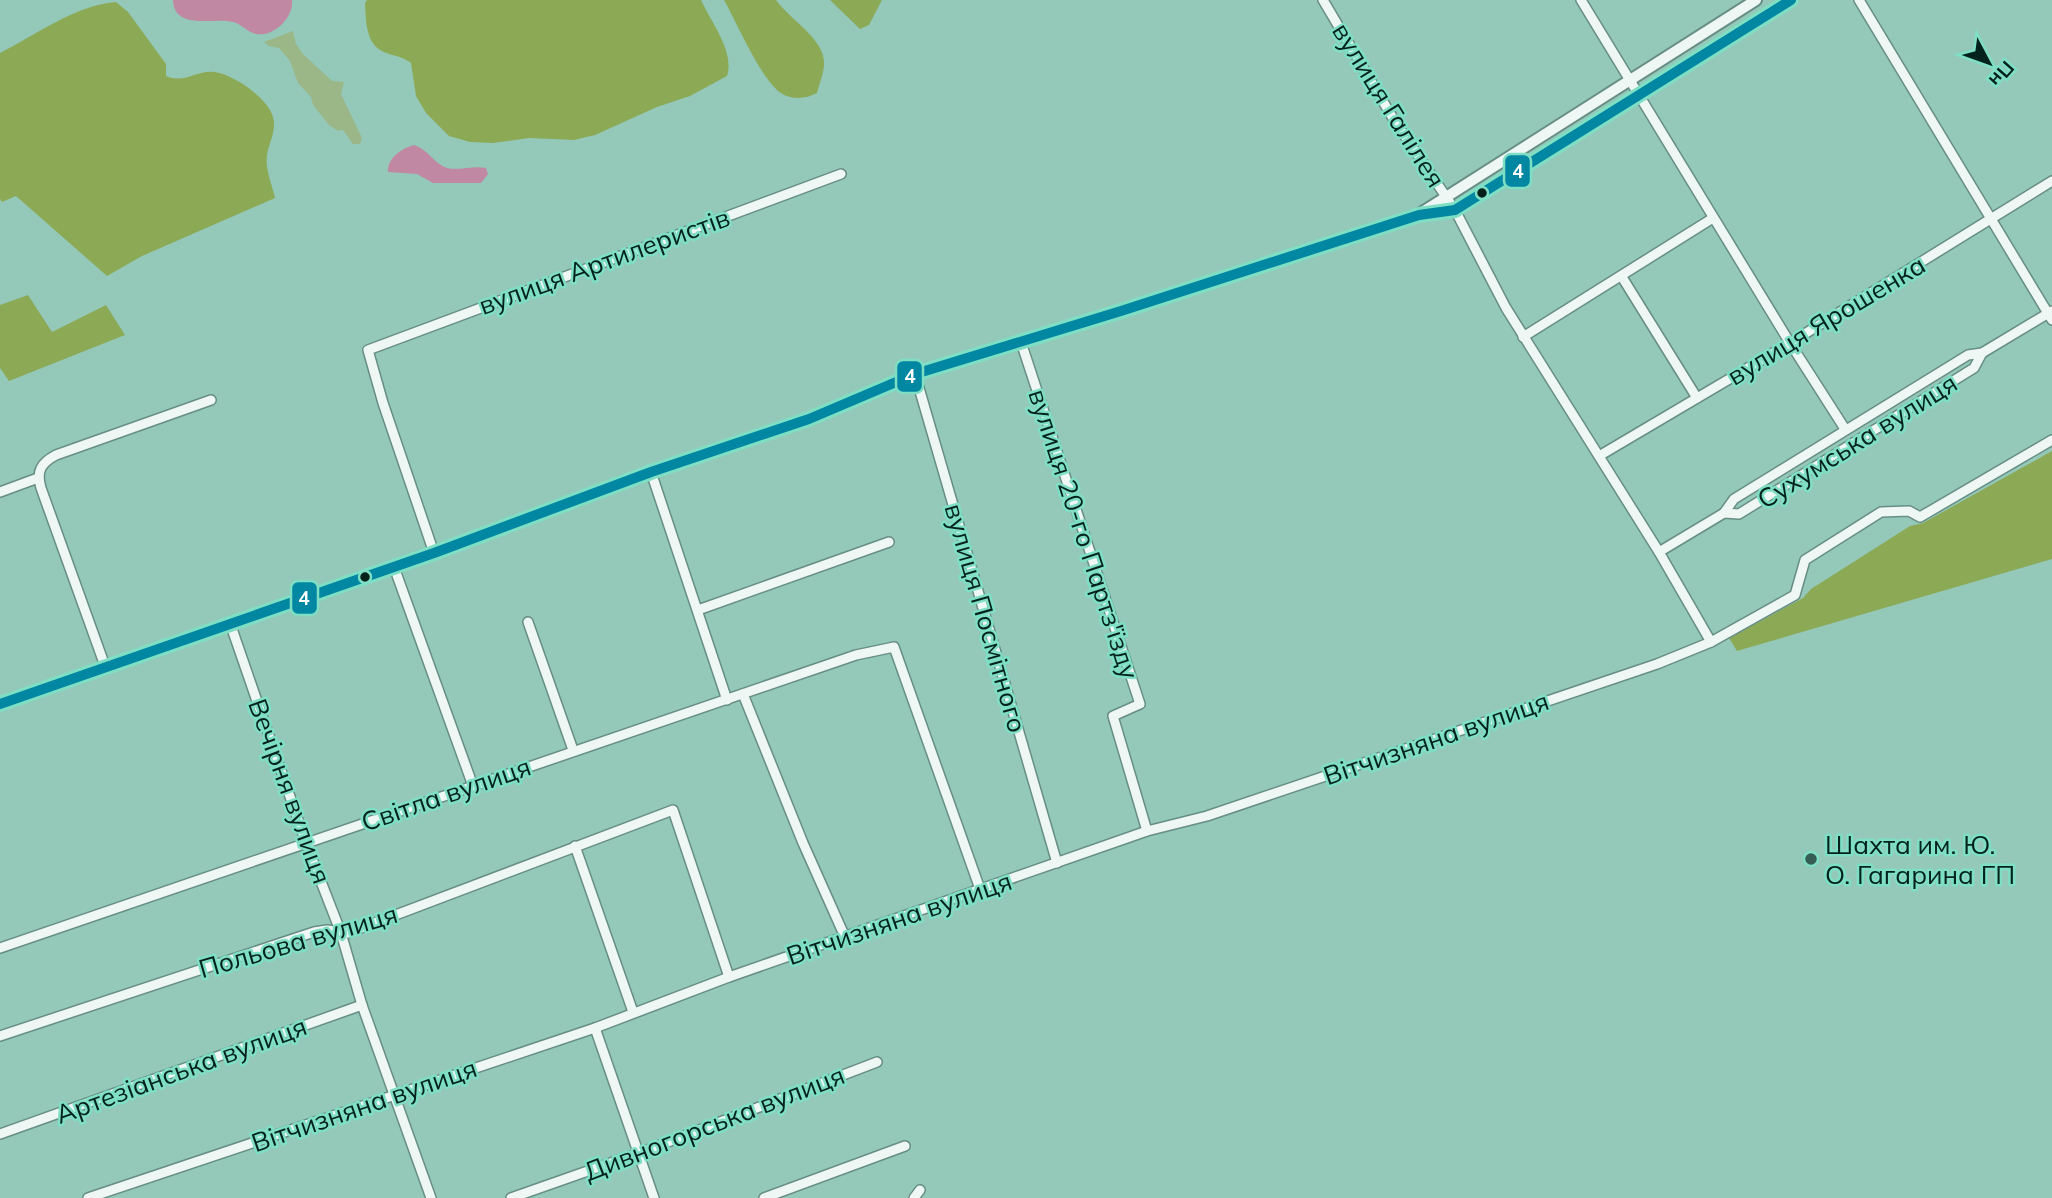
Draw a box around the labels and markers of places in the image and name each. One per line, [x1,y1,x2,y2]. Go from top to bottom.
unlabelled marker [1475,186,1489,200]
unlabelled marker [358,570,372,584]
place label: Шахта им. Ю. О. Гагарина ГП [1825,828,2015,891]
marker: Шахта им. Ю. О. Гагарина ГП [1803,851,1819,867]

